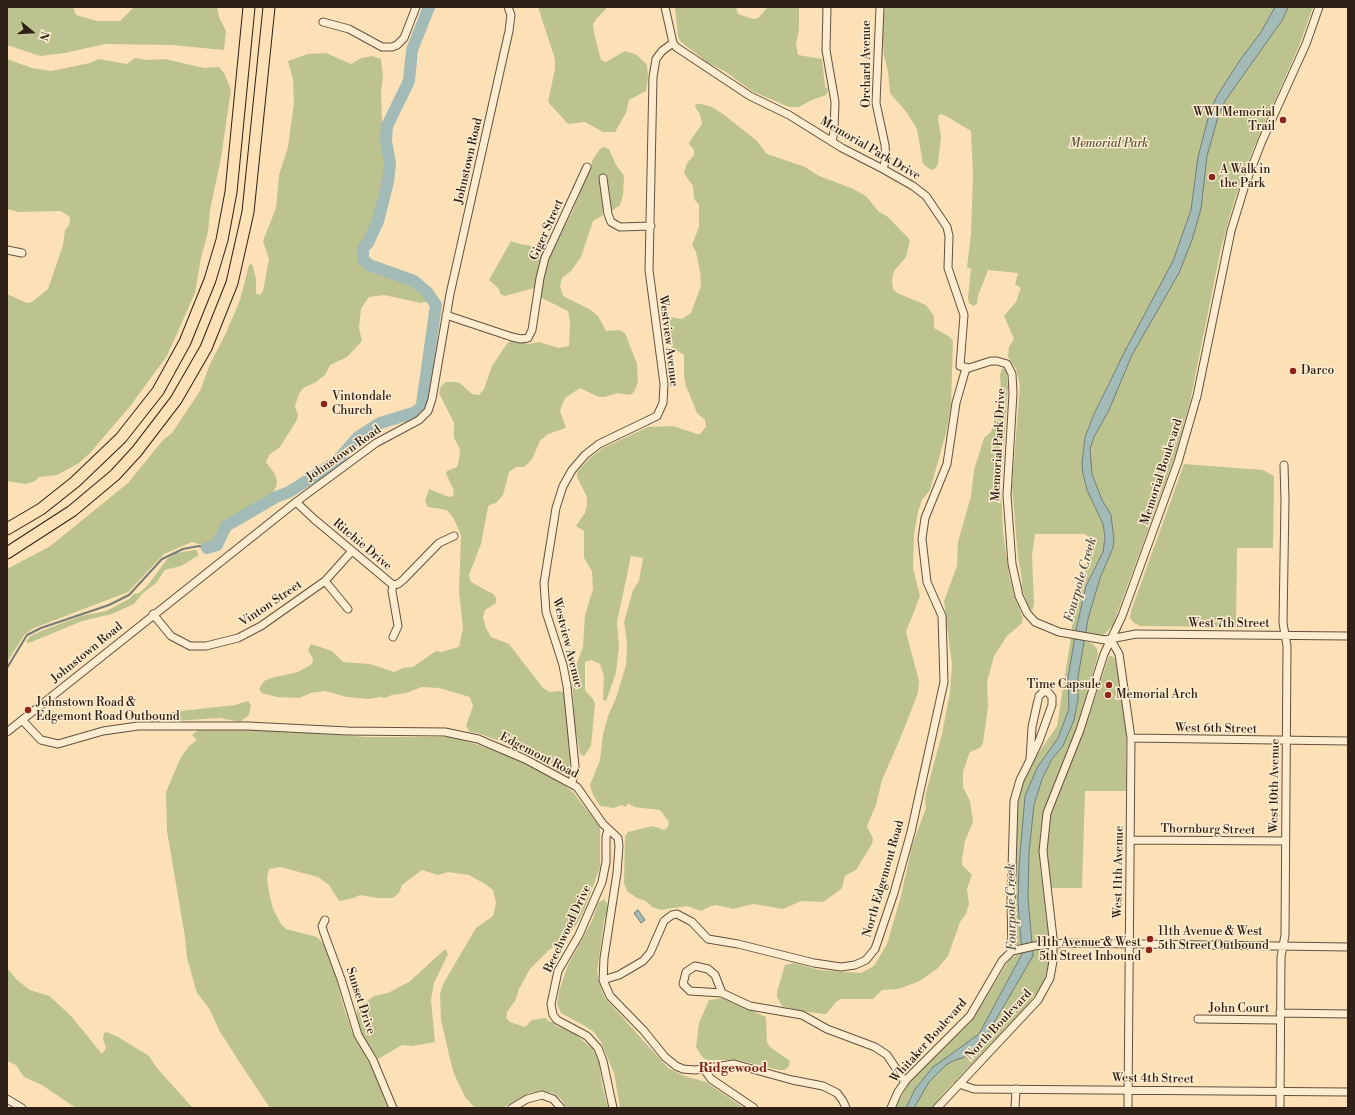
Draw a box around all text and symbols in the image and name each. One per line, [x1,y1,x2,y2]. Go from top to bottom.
north arrow [12,12,52,52]
street label: Orchard Avenue [860,20,874,108]
text: N [35,29,51,42]
place label: WWI Memorial Trail [1193,106,1275,134]
street label: Memorial Park Drive [817,114,923,184]
marker: WWI Memorial Trail [1278,115,1288,125]
street label: Johnstown Road [452,117,486,205]
park label: Memorial Park [1070,137,1148,151]
place label: A Walk in the Park [1220,163,1270,191]
marker: A Walk in the Park [1207,172,1217,182]
street label: Giger Street [527,197,567,263]
street label: Westview Avenue [655,294,681,388]
place label: Darco [1301,364,1334,378]
marker: Darco [1288,366,1298,376]
street label: Memorial Park Drive [989,388,1009,502]
place label: Vintondale Church [332,390,392,418]
marker: Vintondale Church [319,399,329,409]
street label: Memorial Boulevard [1138,417,1186,527]
street label: Johnstown Road [304,423,384,485]
street label: Ritchie Drive [330,516,394,574]
water label: Fourpole Creek [1061,536,1101,624]
street label: Vinton Street [237,578,305,630]
street label: Westview Avenue [549,597,585,689]
street label: West 7th Street [1189,617,1269,631]
street label: Johnstown Road [48,620,126,686]
place label: Time Capsule [1027,678,1101,692]
marker: Time Capsule [1104,680,1114,690]
place label: Memorial Arch [1116,688,1198,702]
marker: Memorial Arch [1103,690,1113,700]
place label: Johnstown Road & Edgemont Road Outbound [36,696,180,724]
marker: Johnstown Road & Edgemont Road Outbound [23,705,33,715]
street label: West 6th Street [1175,721,1257,737]
street label: Edgemont Road [497,730,581,782]
street label: West 10th Avenue [1267,739,1283,833]
street label: North Edgemont Road [860,819,908,939]
street label: Thornburg Street [1161,822,1255,838]
street label: West 11th Avenue [1111,826,1127,918]
water label: Fourpole Creek [1003,863,1021,951]
street label: Beechwood Drive [541,883,595,975]
place label: 11th Avenue & West 5th Street Outbound [1158,925,1269,953]
marker: 11th Avenue & West 5th Street Outbound [1145,934,1155,944]
place label: 11th Avenue & West 5th Street Inbound [1036,936,1141,964]
marker: 11th Avenue & West 5th Street Inbound [1144,945,1154,955]
street label: Sunset Drive [342,966,378,1036]
street label: North Boulevard [963,987,1035,1063]
street label: Whitaker Boulevard [888,996,970,1086]
street label: John Court [1209,1002,1269,1016]
district label: Ridgewood [699,1061,767,1077]
street label: West 4th Street [1112,1071,1194,1087]

